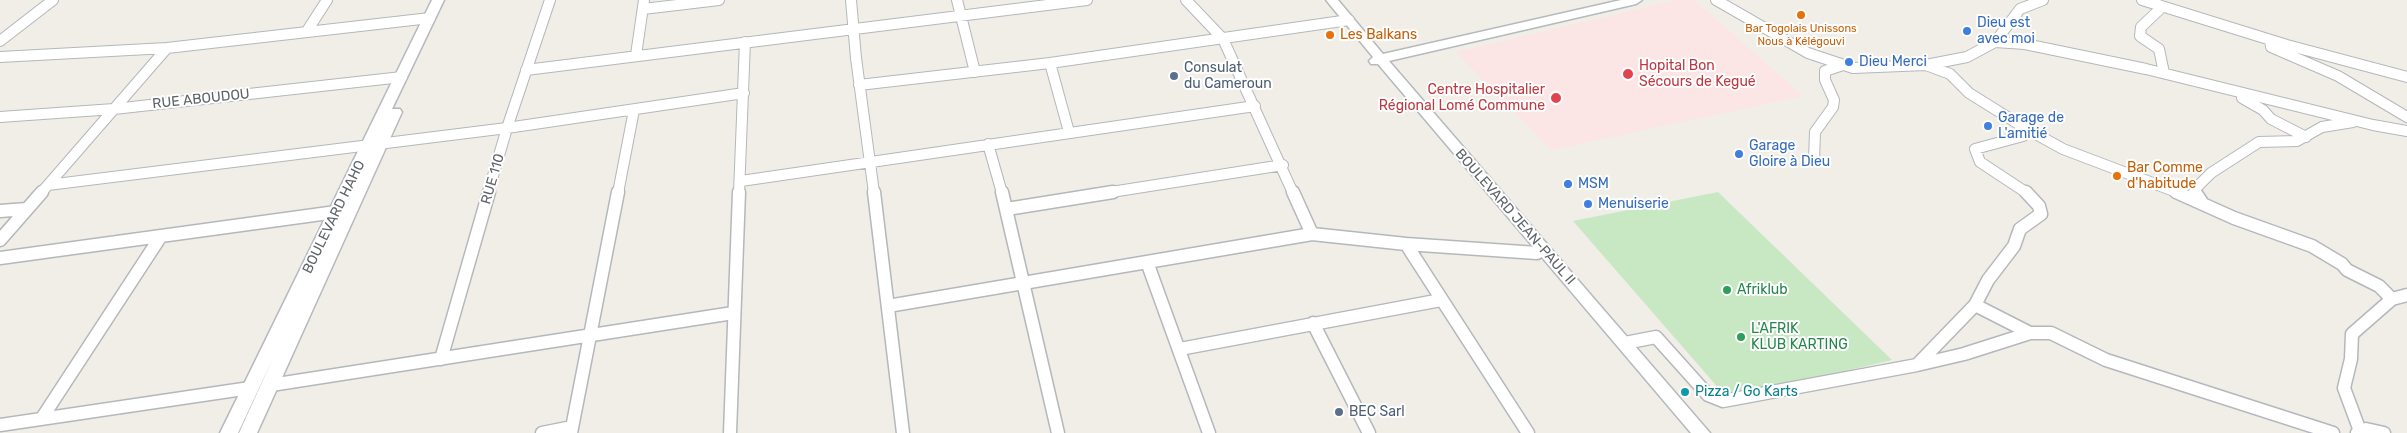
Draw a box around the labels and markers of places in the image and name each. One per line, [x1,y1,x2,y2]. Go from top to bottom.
marker: Bar Togolais Unissons Nous à Kélégouvi [1795,9,1807,21]
place label: Dieu est avec moi [1977,15,2035,48]
place label: Bar Togolais Unissons Nous à Kélégouvi [1745,22,1857,48]
marker: Dieu est avec moi [1961,25,1973,37]
place label: Les Balkans [1340,27,1417,43]
marker: Les Balkans [1324,29,1336,41]
place label: Dieu Merci [1859,54,1927,70]
marker: Dieu Merci [1843,56,1855,68]
place label: Hopital Bon Sécours de Kegué [1639,58,1756,90]
place label: Consulat du Cameroun [1184,60,1272,92]
marker: Hopital Bon Sécours de Kegué [1621,67,1635,81]
marker: Consulat du Cameroun [1168,70,1180,82]
place label: Centre Hospitalier Régional Lomé Commune [1379,82,1545,114]
marker: Centre Hospitalier Régional Lomé Commune [1549,91,1563,105]
place label: Garage de L'amitié [1998,110,2064,142]
marker: Garage de L'amitié [1982,120,1994,132]
place label: Garage Gloire à Dieu [1749,138,1830,170]
marker: Garage Gloire à Dieu [1733,148,1745,160]
place label: Bar Comme d'habitude [2127,160,2203,192]
marker: Bar Comme d'habitude [2111,170,2123,182]
place label: MSM [1578,176,1609,192]
marker: MSM [1562,178,1574,190]
place label: Menuiserie [1598,196,1669,212]
marker: Menuiserie [1582,198,1594,210]
place label: Afriklub [1737,282,1788,298]
marker: Afriklub [1721,284,1733,296]
place label: L'AFRIK KLUB KARTING [1751,321,1848,354]
marker: L'AFRIK KLUB KARTING [1735,331,1747,343]
place label: Pizza / Go Karts [1695,384,1798,400]
marker: Pizza / Go Karts [1679,386,1691,398]
place label: BEC Sarl [1349,404,1405,420]
marker: BEC Sarl [1333,406,1345,418]

